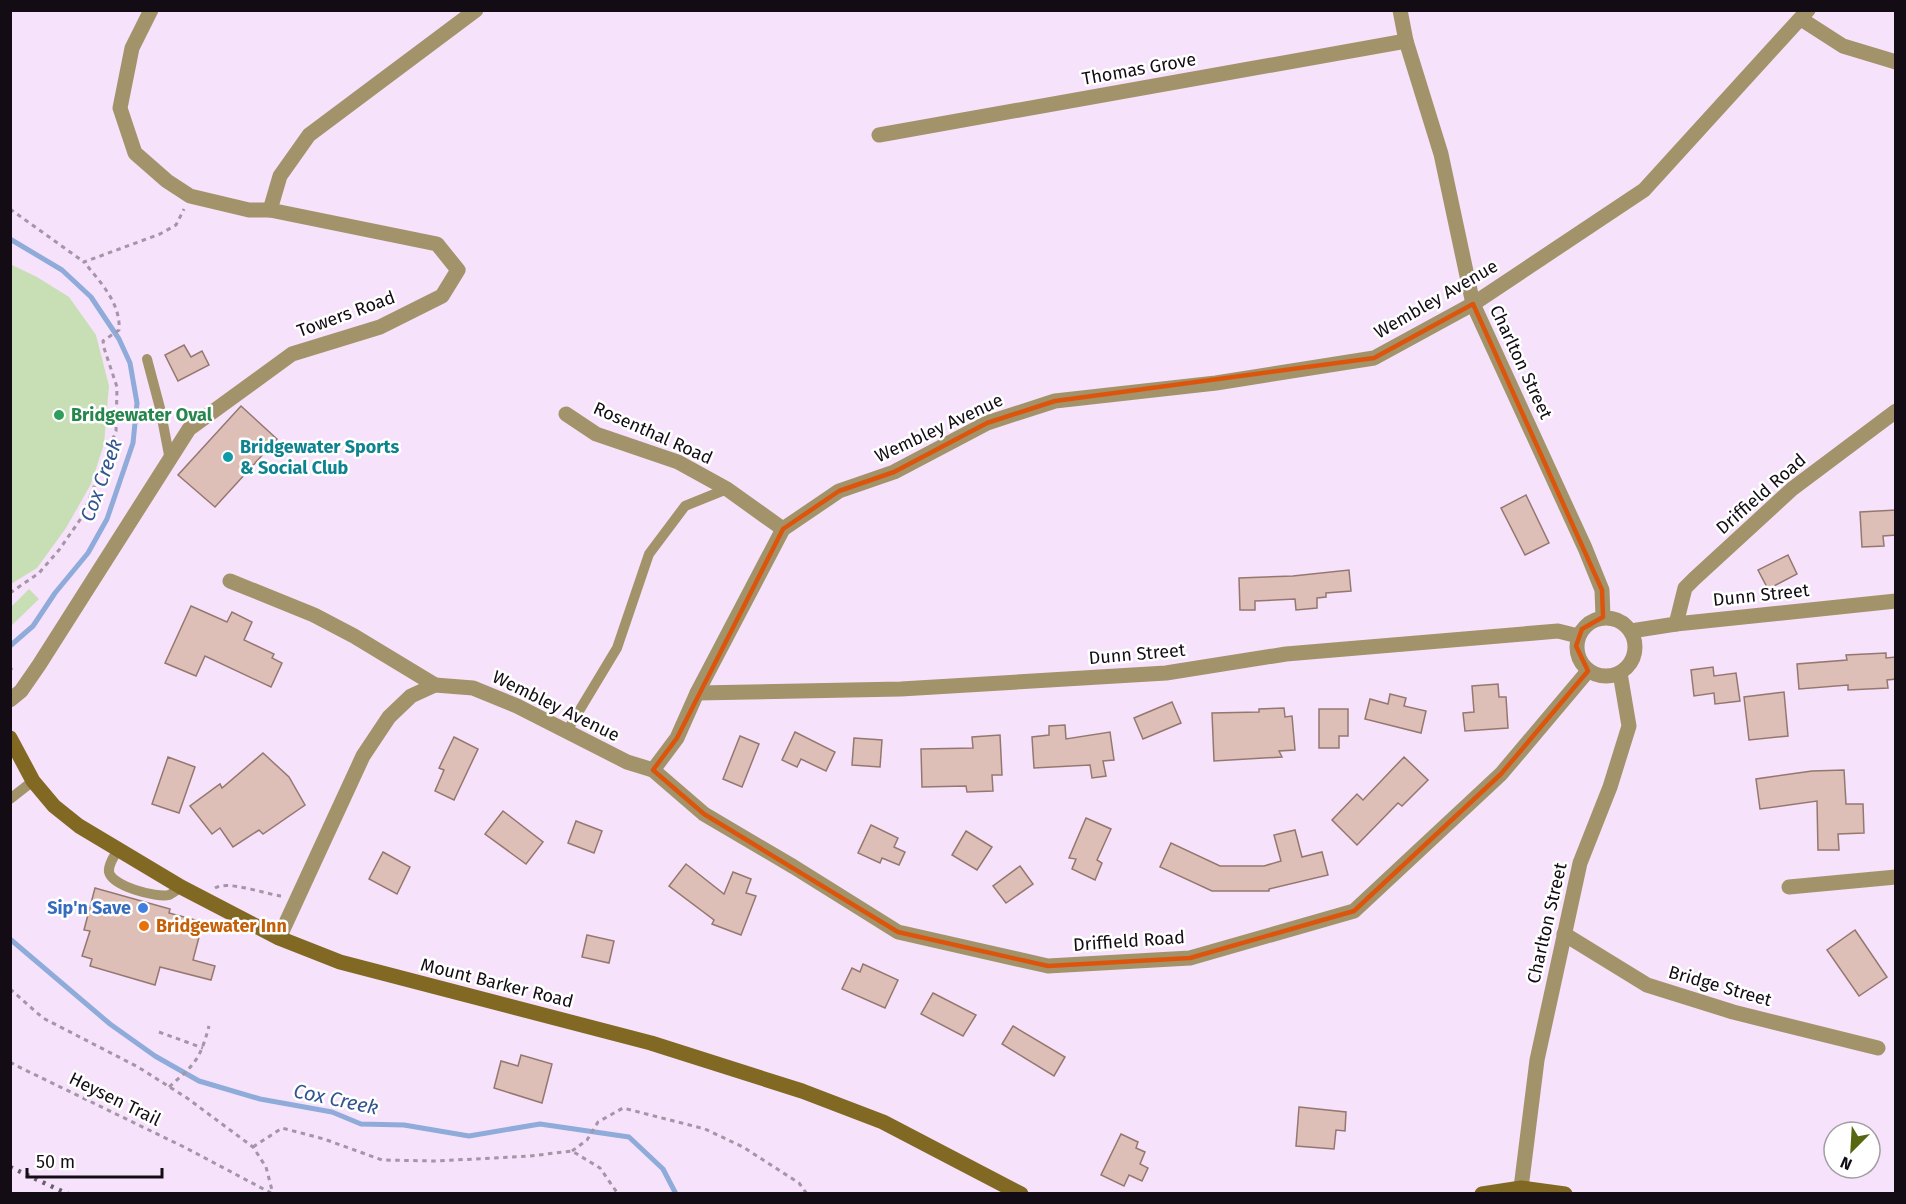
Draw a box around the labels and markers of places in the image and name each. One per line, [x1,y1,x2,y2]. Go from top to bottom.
place label: Bridgewater Oval [71,404,213,426]
marker: Bridgewater Oval [52,408,66,422]
place label: Bridgewater Sports & Social Club [240,436,400,479]
marker: Bridgewater Sports & Social Club [221,450,235,464]
place label: Sip'n Save [47,897,131,919]
marker: Sip'n Save [136,901,150,915]
place label: Bridgewater Inn [156,915,287,937]
marker: Bridgewater Inn [137,919,151,933]

